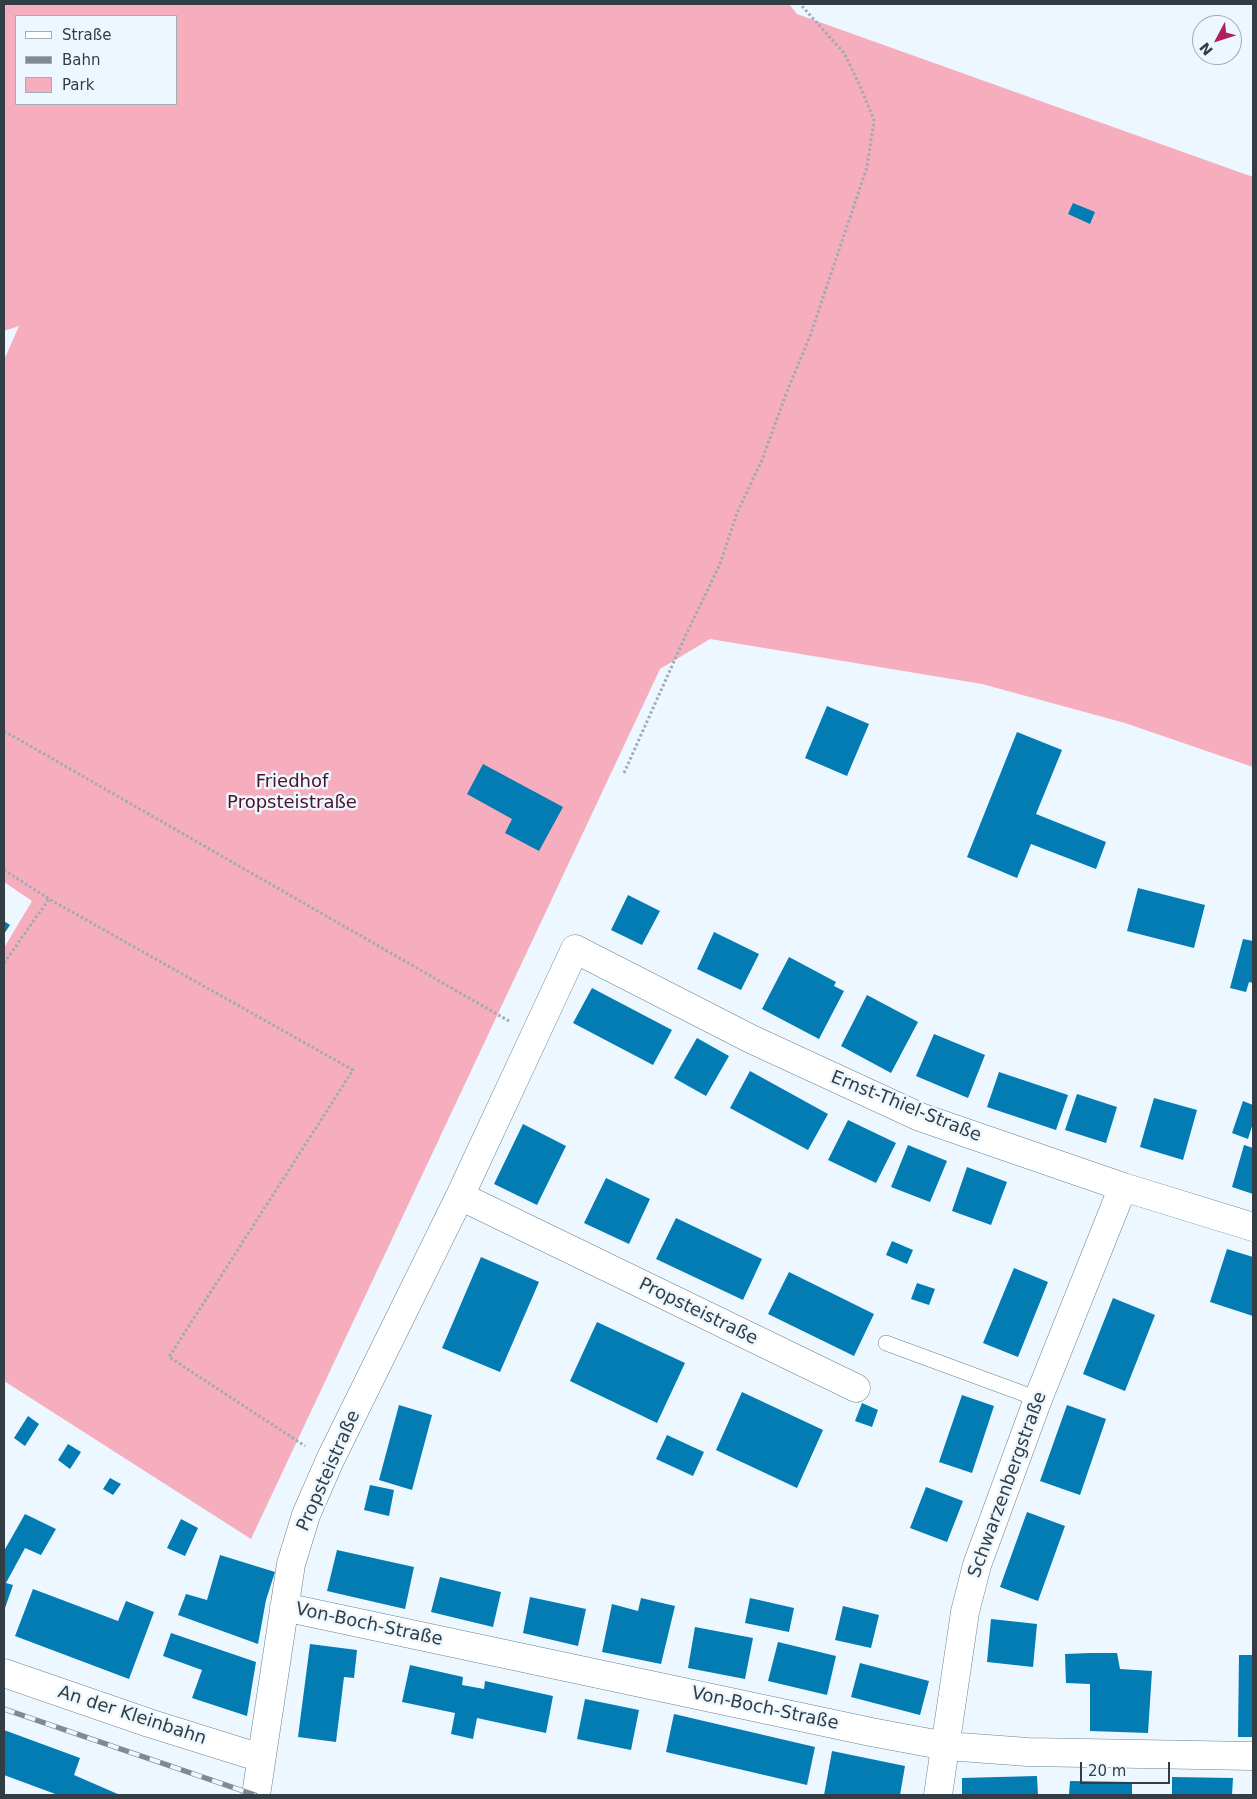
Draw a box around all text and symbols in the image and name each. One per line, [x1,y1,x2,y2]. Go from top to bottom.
legend [15,15,178,105]
north arrow [1192,15,1242,65]
text: Straße [62,26,111,44]
text: N [1196,39,1216,59]
text: Bahn [62,51,101,69]
text: Park [62,76,94,94]
park label: Friedhof Propsteistraße [227,771,357,814]
street label: Ernst-Thiel-Straße [828,1067,984,1147]
street label: Propsteistraße [635,1274,761,1350]
street label: Schwarzenbergstraße [964,1389,1052,1581]
street label: Propsteistraße [293,1407,365,1535]
street label: Von-Boch-Straße [294,1599,444,1651]
street label: An der Kleinbahn [55,1682,209,1750]
street label: Von-Boch-Straße [690,1683,840,1735]
scale bar [1082,1752,1172,1784]
text: 20 m [1088,1762,1126,1780]

